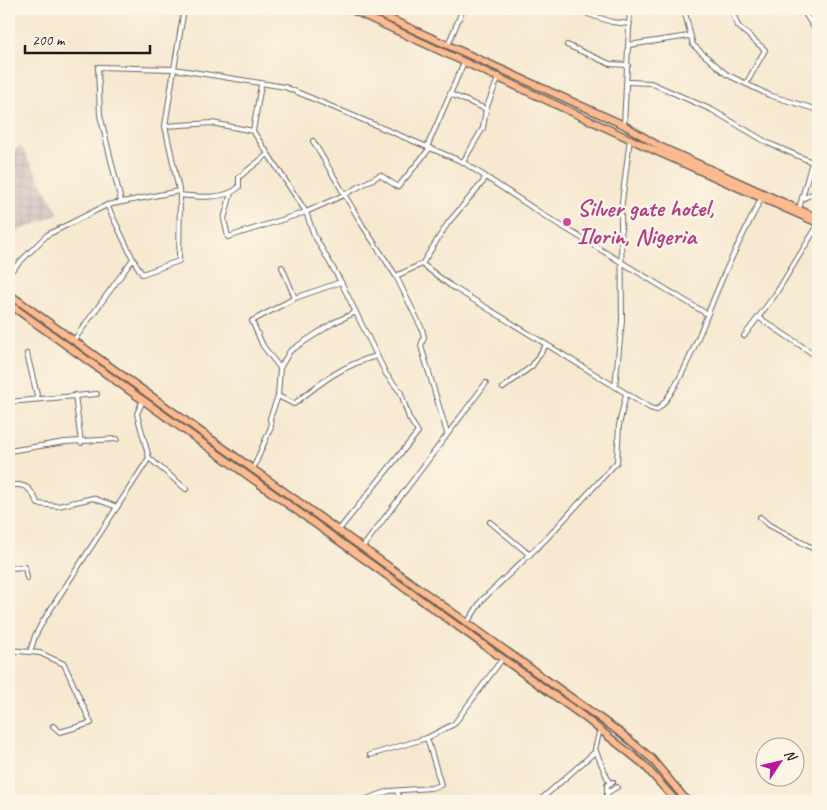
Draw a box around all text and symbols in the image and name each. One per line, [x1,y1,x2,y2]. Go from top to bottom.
scale bar [25,22,150,54]
text: 200 m [32,31,66,50]
place label: Silver gate hotel, Ilorin, Nigeria [577,193,714,251]
marker: Silver gate hotel, Ilorin, Nigeria [561,216,573,228]
north arrow [754,738,804,788]
text: N [781,746,801,765]

